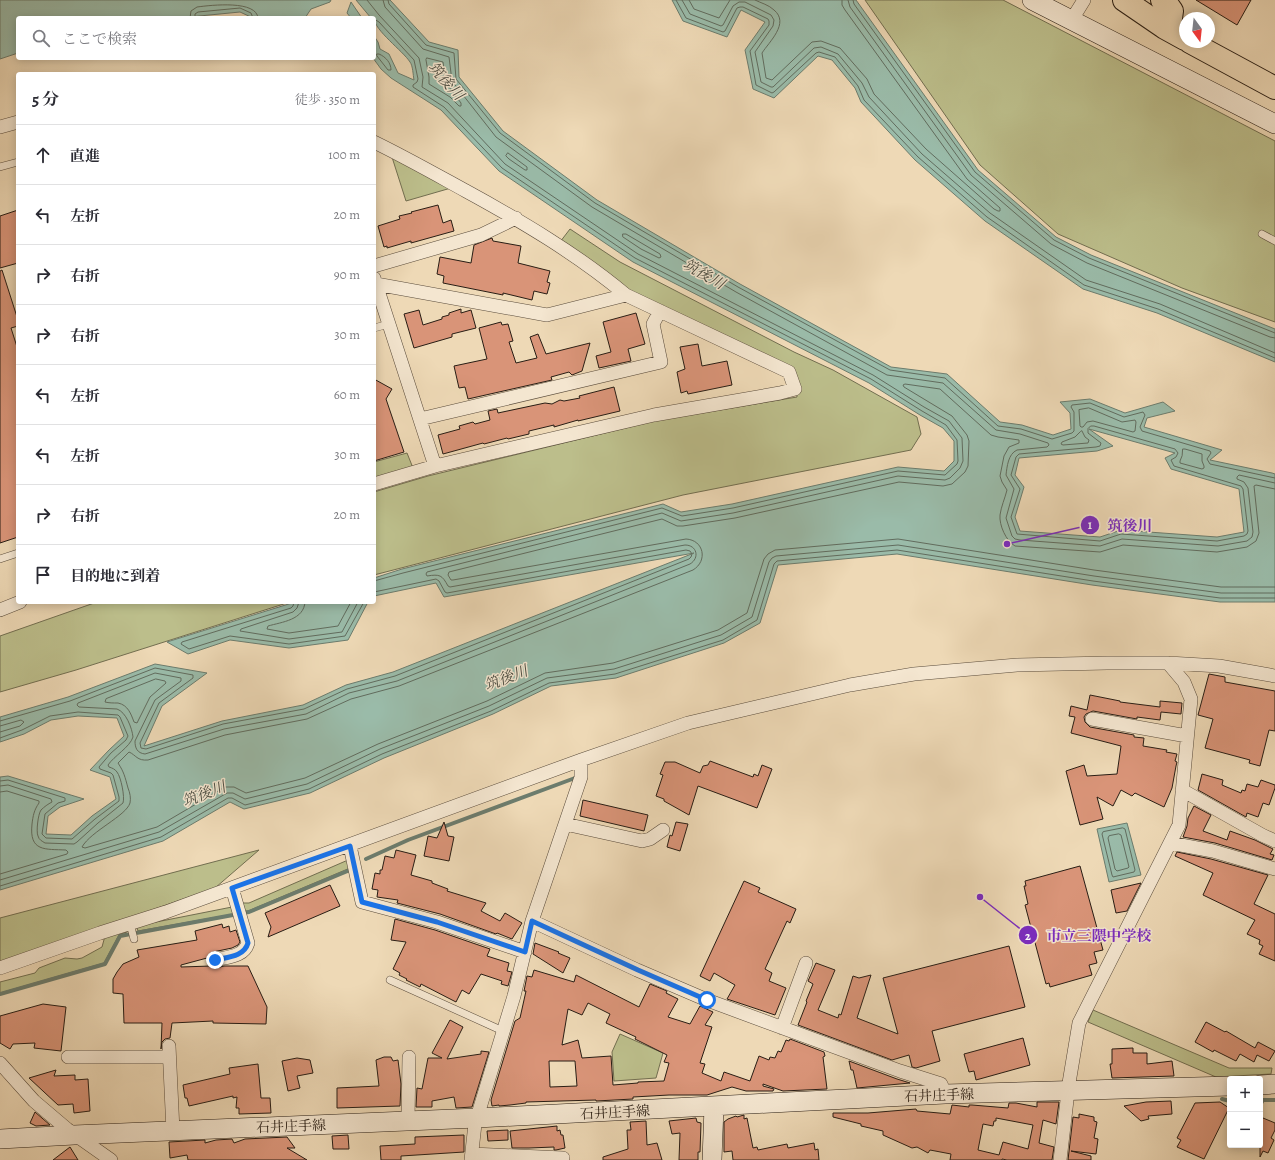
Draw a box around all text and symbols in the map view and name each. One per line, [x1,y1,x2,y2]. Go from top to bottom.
north arrow [1179,12,1215,48]
search box [16,16,376,60]
icon: search [30,27,52,49]
text: ここで検索 [62,29,137,49]
water label: 筑後川 [424,58,470,106]
text: 5 分 [32,88,59,111]
text: 徒歩 · 350 m [295,91,360,108]
icon: ahead [32,144,54,166]
text: 直進 [70,146,100,166]
text: 100 m [328,146,360,163]
icon: left [32,204,54,226]
text: 左折 [70,206,100,226]
text: 20 m [334,206,360,223]
water label: 筑後川 [680,254,730,295]
icon: right [32,264,54,286]
text: 右折 [70,266,100,286]
text: 90 m [334,266,360,283]
icon: right [32,324,54,346]
text: 右折 [70,326,100,346]
text: 30 m [334,326,360,343]
icon: left [32,384,54,406]
text: 左折 [70,386,100,406]
text: 60 m [334,386,360,403]
icon: left [32,444,54,466]
text: 左折 [70,446,100,466]
text: 30 m [334,446,360,463]
icon: right [32,504,54,526]
text: 右折 [70,506,100,526]
text: 20 m [334,506,360,523]
callout: 筑後川 [1080,512,1161,539]
text: 筑後川 [1107,516,1153,536]
text: 1 [1088,517,1093,533]
icon: arrive [32,564,54,586]
text: 目的地に到着 [70,566,160,586]
water label: 筑後川 [481,660,532,695]
water label: 筑後川 [179,776,230,811]
callout: 市立三隈中学校 [1018,922,1159,949]
text: 市立三隈中学校 [1046,926,1152,946]
text: 2 [1025,928,1031,944]
route end [206,951,224,969]
route start [698,991,716,1009]
map controls [1227,1076,1263,1148]
button: + [1227,1076,1263,1112]
street label: 石井庄手線 [904,1085,974,1106]
street label: 石井庄手線 [580,1101,650,1124]
button: − [1227,1112,1263,1148]
street label: 石井庄手線 [256,1116,326,1137]

